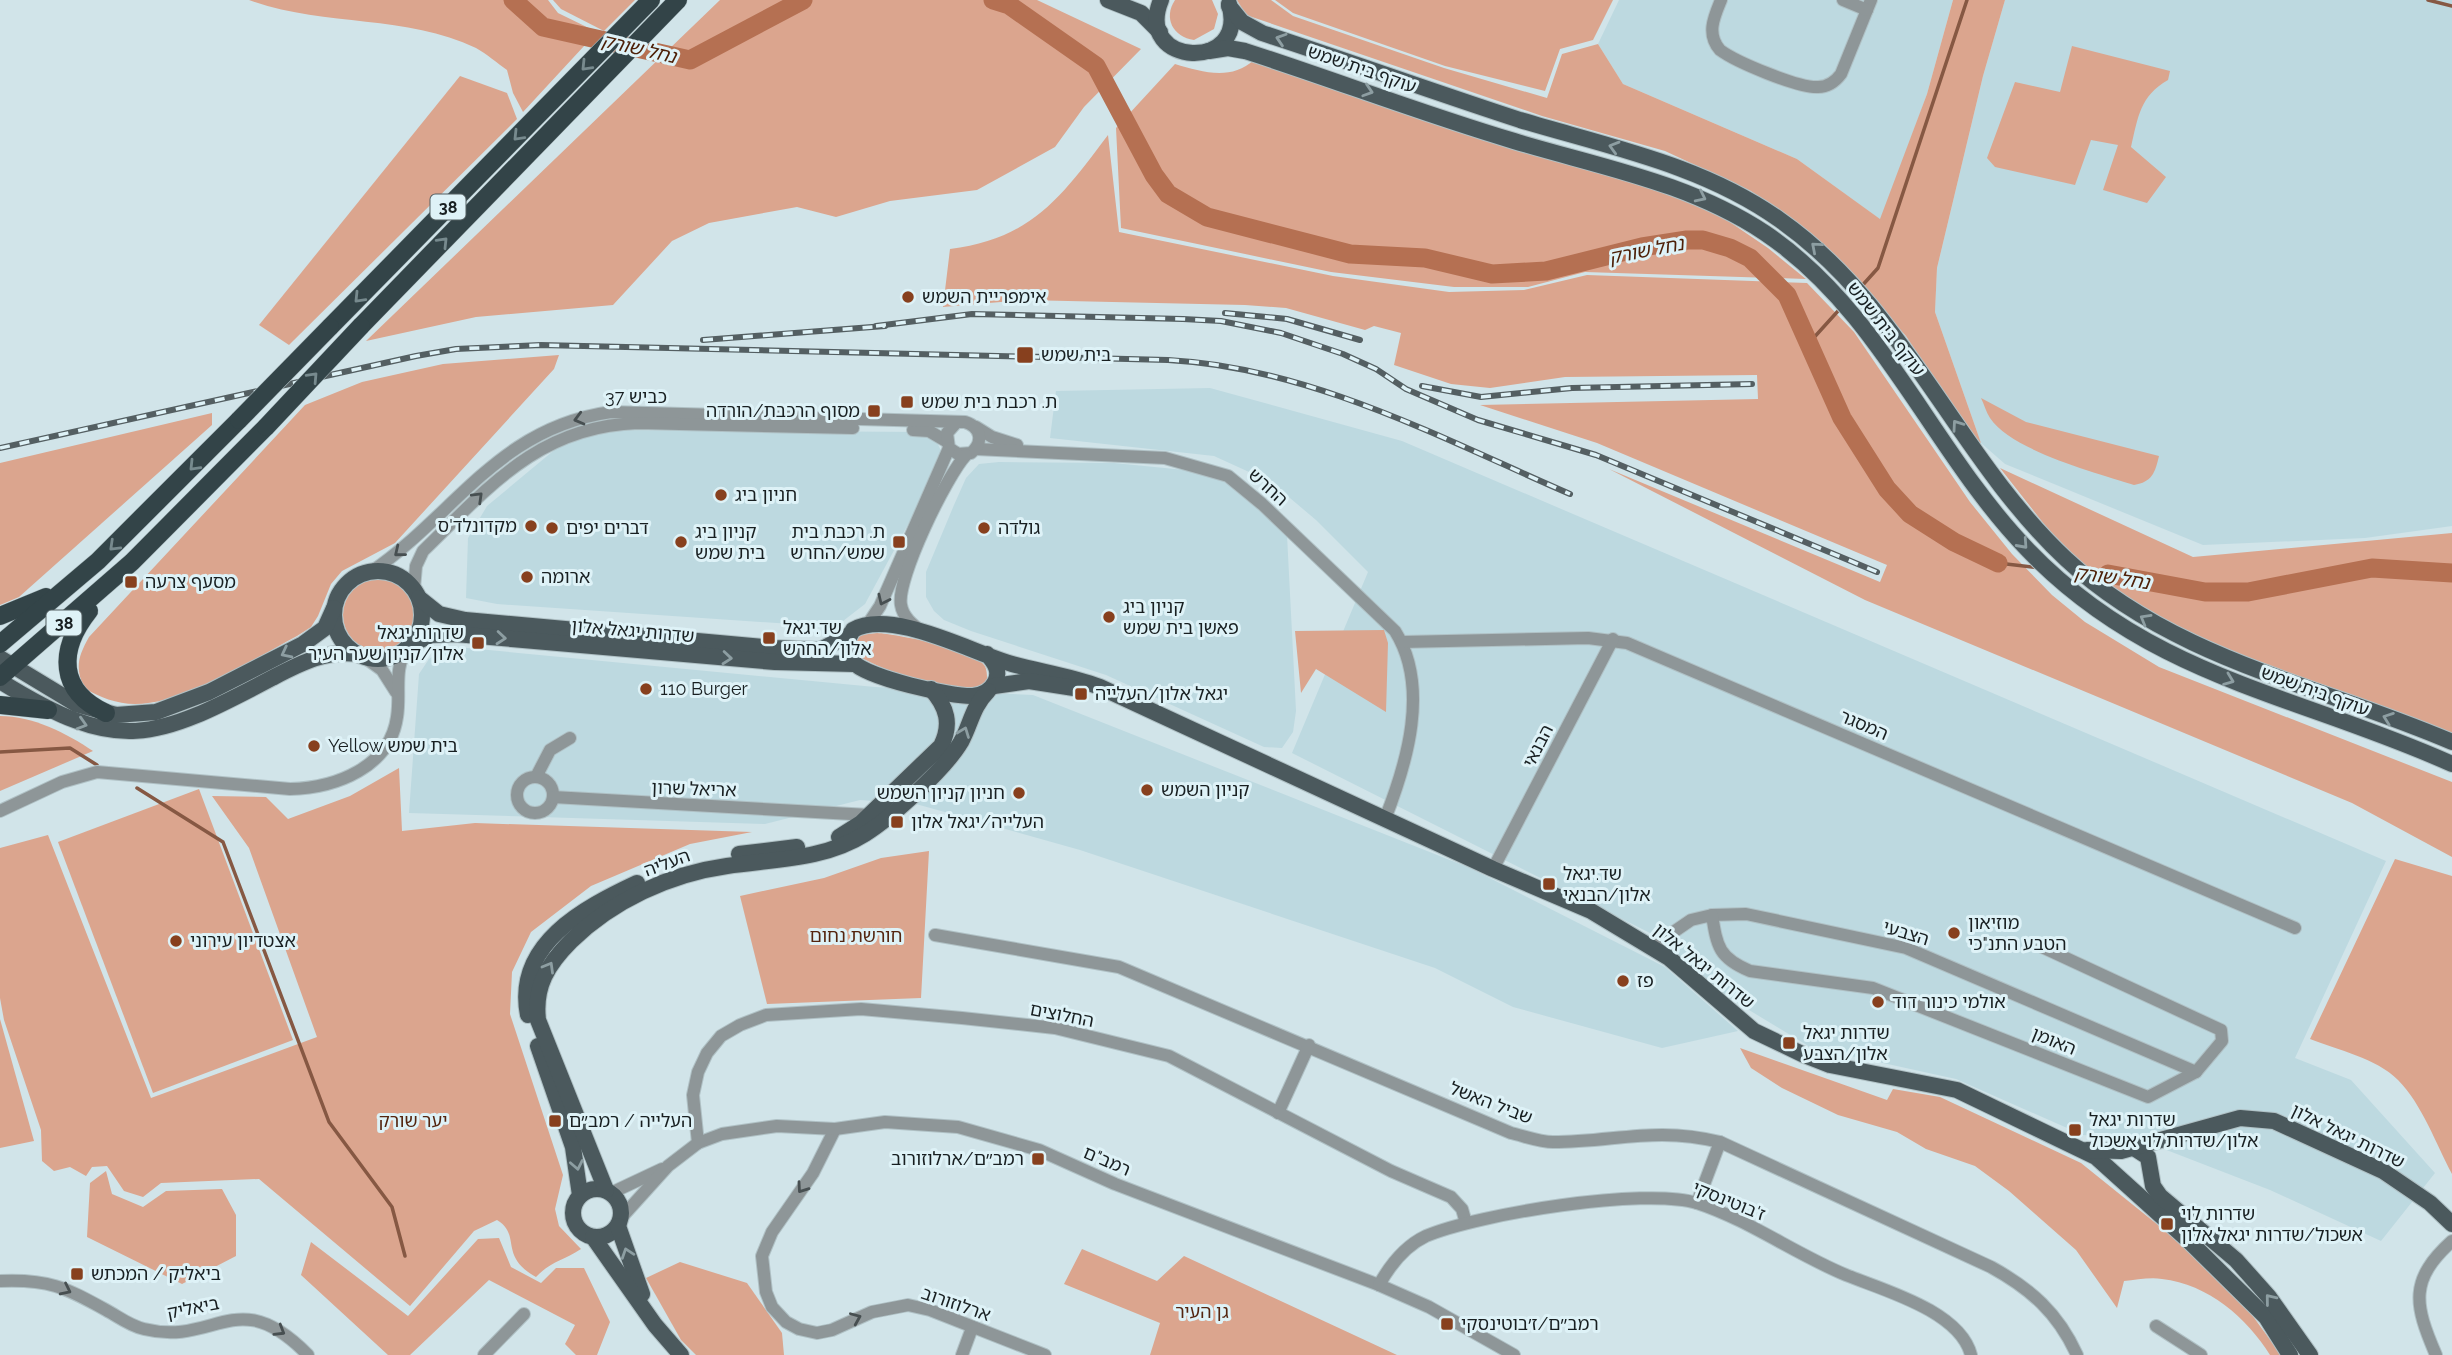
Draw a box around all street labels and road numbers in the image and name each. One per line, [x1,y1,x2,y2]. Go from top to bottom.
street label: עוקף בית שמש [1305,40,1419,97]
road number: 38 [430,195,466,220]
street label: עוקף בית שמש [1843,278,1930,380]
street label: כביש 37 [605,386,667,407]
street label: החרש [1244,464,1292,510]
road number: 38 [46,610,82,636]
street label: שדרות יגאל אלון [571,615,695,646]
street label: עוקף בית שמש [2258,661,2372,720]
street label: המסגר [1837,705,1892,744]
street label: הבנאי [1518,721,1557,770]
street label: אריאל שרון [651,777,737,800]
street label: העליה [641,845,693,881]
street label: הצבעי [1881,916,1932,949]
street label: שדרות יגאל אלון [1650,919,1759,1013]
street label: החלוצים [1028,998,1096,1031]
street label: האומן [2029,1022,2079,1059]
street label: שביל האשל [1447,1077,1536,1128]
street label: שדרות יגאל אלון [2288,1099,2408,1172]
street label: רמב"ם [1081,1141,1134,1180]
street label: ז'בוטינסקי [1690,1176,1769,1225]
street label: ארלוזורוב [919,1282,994,1325]
street label: ביאליק [165,1292,221,1323]

